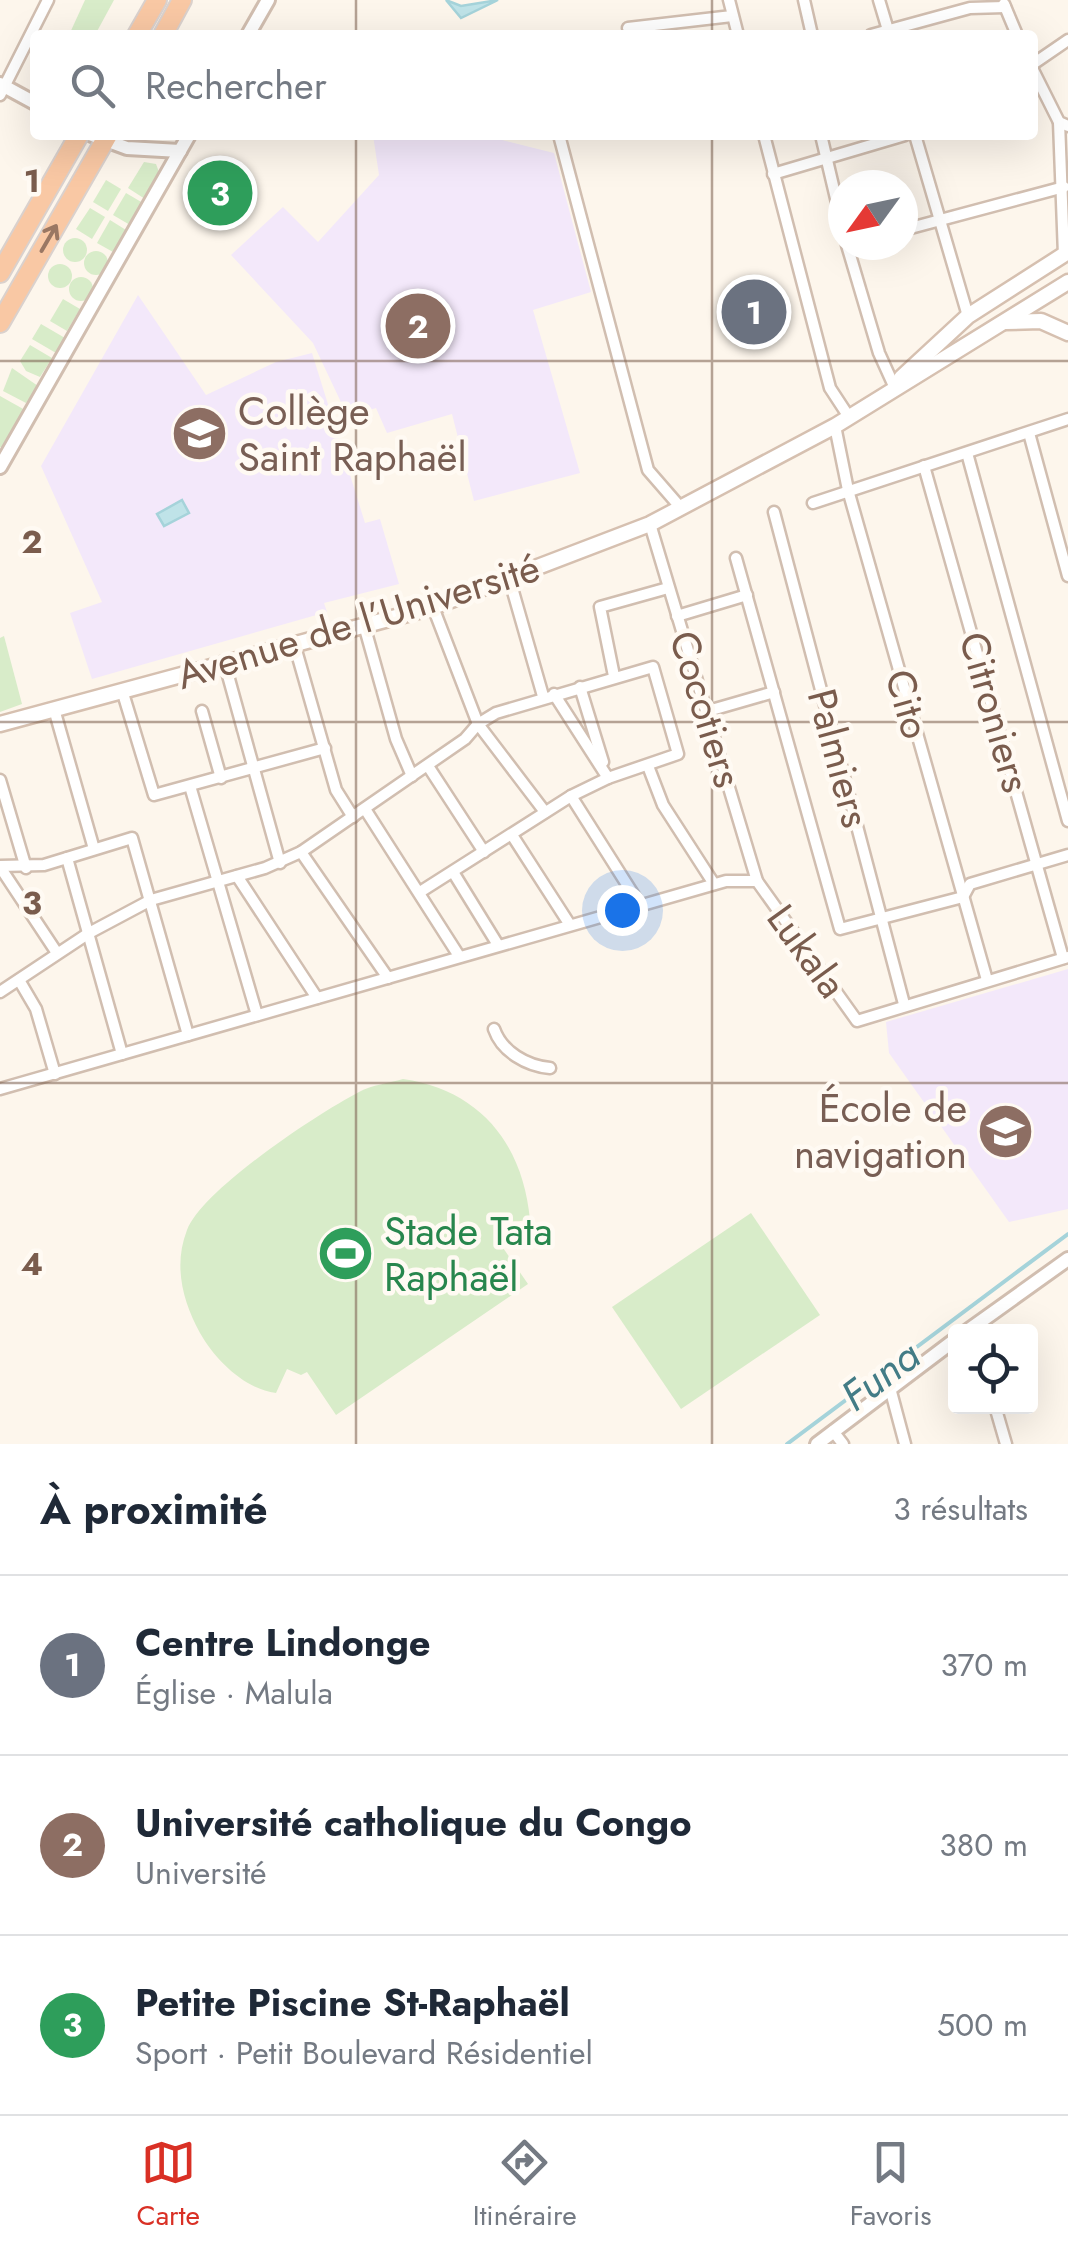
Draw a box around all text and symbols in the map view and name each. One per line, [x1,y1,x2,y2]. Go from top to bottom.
search box [30,30,1038,140]
icon: search [65,58,120,113]
text: Rechercher [145,58,327,113]
pin: 3 [188,156,252,230]
text: 1 [24,158,40,204]
north arrow [828,170,918,260]
one-way arrow [39,224,59,253]
pin: 1 [722,274,786,350]
pin: 2 [386,288,450,364]
place label: Collège Saint Raphaël [238,382,467,486]
school or university icon: Collège Saint Raphaël [169,404,229,464]
text: 2 [22,519,43,565]
street label: Avenue de l’Université [169,538,547,704]
street label: Cocotiers [655,624,757,794]
street label: Citroniers [944,625,1046,799]
street label: Cito [871,663,945,745]
street label: Palmiers [793,682,885,834]
text: 3 [22,880,42,926]
your location [597,885,648,936]
street label: Lukala [753,892,861,1010]
place label: École de navigation [794,1079,967,1183]
school or university icon: École de navigation [976,1101,1036,1161]
place label: Stade Tata Raphaël [384,1202,553,1306]
sports icon: Stade Tata Raphaël [315,1224,375,1284]
text: 4 [21,1241,43,1287]
map controls [948,1324,1038,1414]
button: locate [948,1324,1038,1414]
water label: Funa [828,1325,933,1425]
text: À proximité [40,1479,268,1540]
text: 3 résultats [893,1486,1028,1532]
text: Centre Lindonge [135,1615,431,1670]
text: 1 [64,1642,81,1688]
text: 370 m [940,1642,1028,1688]
text: Église · Malula [135,1670,333,1716]
text: Université catholique du Congo [135,1795,692,1850]
text: 2 [62,1822,83,1868]
text: 380 m [939,1822,1028,1868]
text: Université [135,1850,267,1896]
text: Petite Piscine St-Raphaël [135,1975,570,2030]
text: 3 [63,2002,82,2048]
text: 500 m [937,2002,1028,2048]
text: Sport · Petit Boulevard Résidentiel [135,2030,593,2076]
tab: Carte [136,2135,200,2236]
tab: Itinéraire [473,2135,577,2236]
tab: Favoris [850,2135,932,2236]

